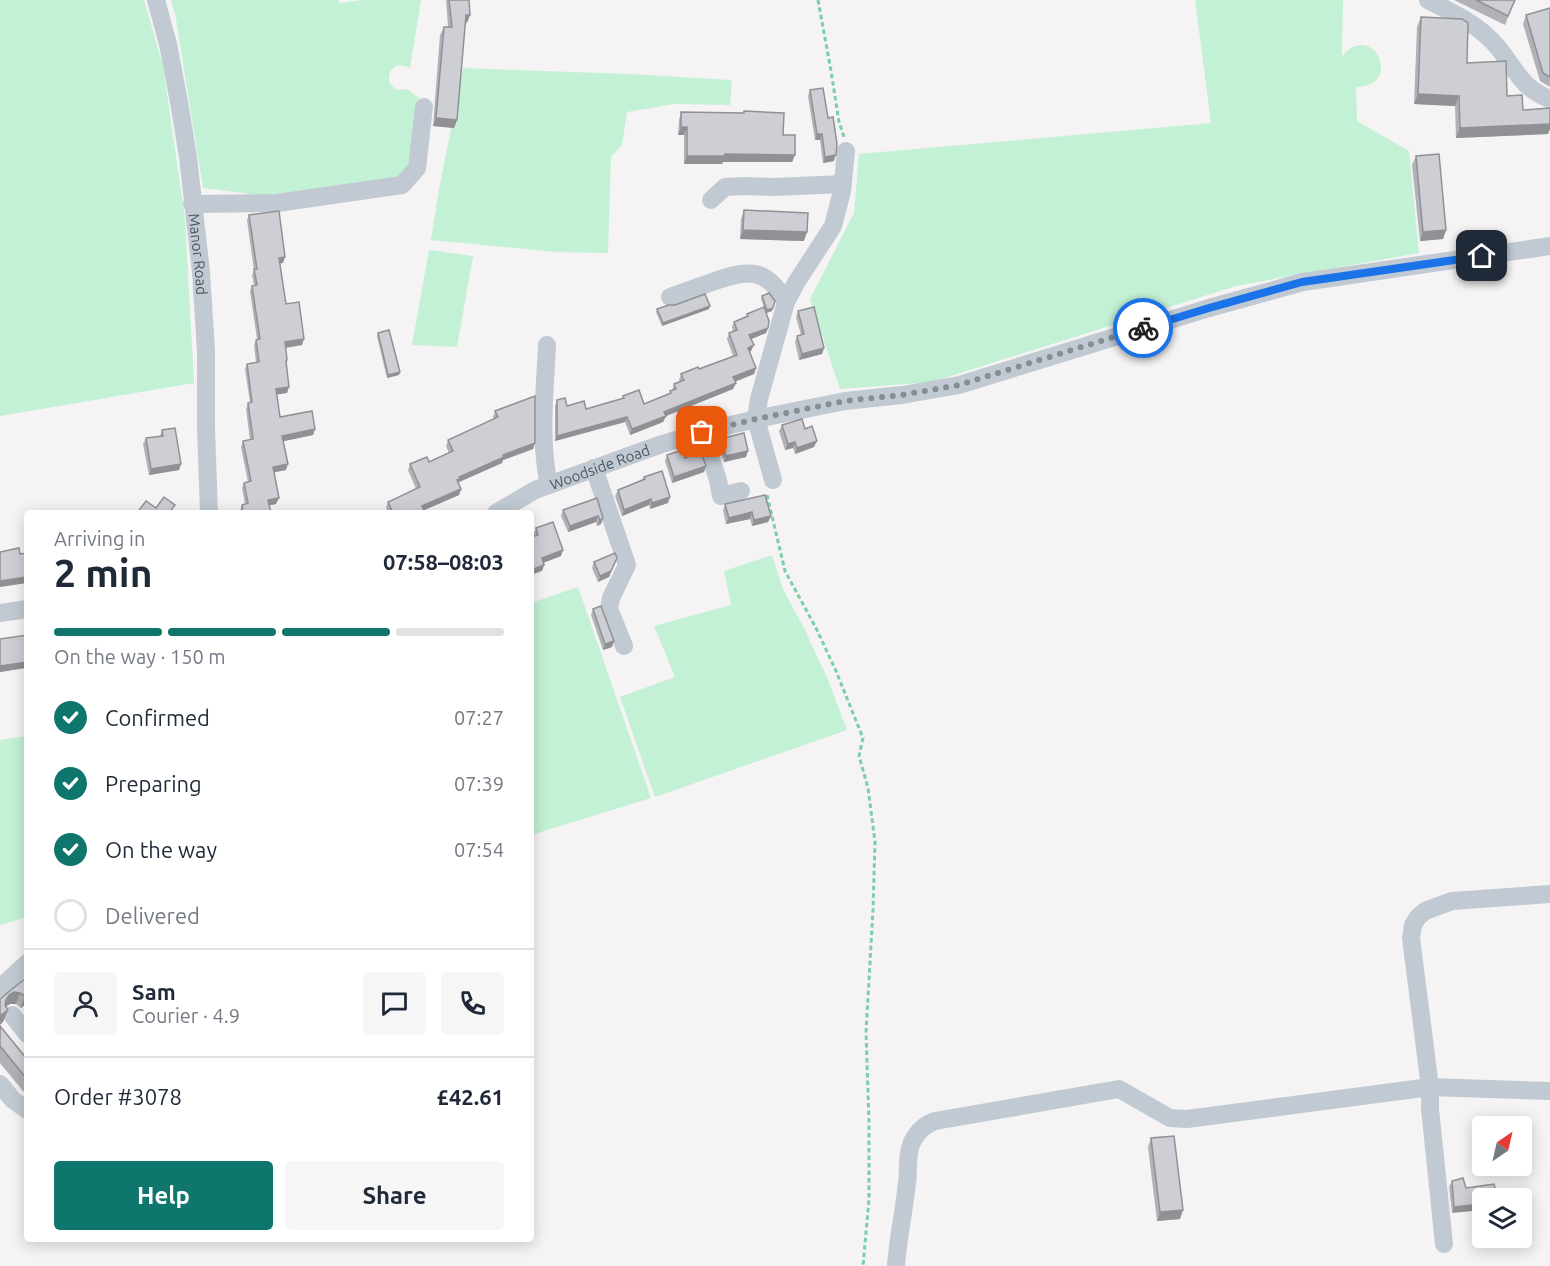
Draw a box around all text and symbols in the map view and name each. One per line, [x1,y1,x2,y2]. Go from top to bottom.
street label: Manor Road [186,212,211,295]
pin [1456,230,1507,281]
icon: home [1465,239,1498,272]
courier [1113,298,1173,358]
icon: bike [1127,312,1160,345]
pin [676,406,727,457]
icon: bag [685,415,718,448]
street label: Woodside Road [547,441,652,493]
text: Arriving in [54,527,145,550]
text: 07:58–08:03 [383,549,504,574]
text: 2 min [54,551,153,594]
text: On the way · 150 m [54,645,226,668]
icon: check [54,701,87,734]
text: Confirmed [105,705,210,730]
text: 07:27 [454,706,504,729]
icon: check [54,767,87,800]
text: Preparing [105,771,202,796]
text: 07:39 [454,772,504,795]
icon: check [54,833,87,866]
text: On the way [105,837,217,862]
text: 07:54 [454,838,504,861]
text: Delivered [105,903,200,928]
button: person [54,972,117,1035]
button: chat [363,972,426,1035]
button: phone [441,972,504,1035]
text: Sam [132,979,176,1004]
text: Courier · 4.9 [132,1004,240,1027]
text: Order #3078 [54,1084,182,1109]
text: £42.61 [437,1084,504,1109]
north arrow [1472,1116,1532,1176]
map controls [1472,1116,1532,1248]
button: Help [54,1161,273,1230]
button: Share [285,1161,504,1230]
button: layers [1472,1188,1532,1248]

